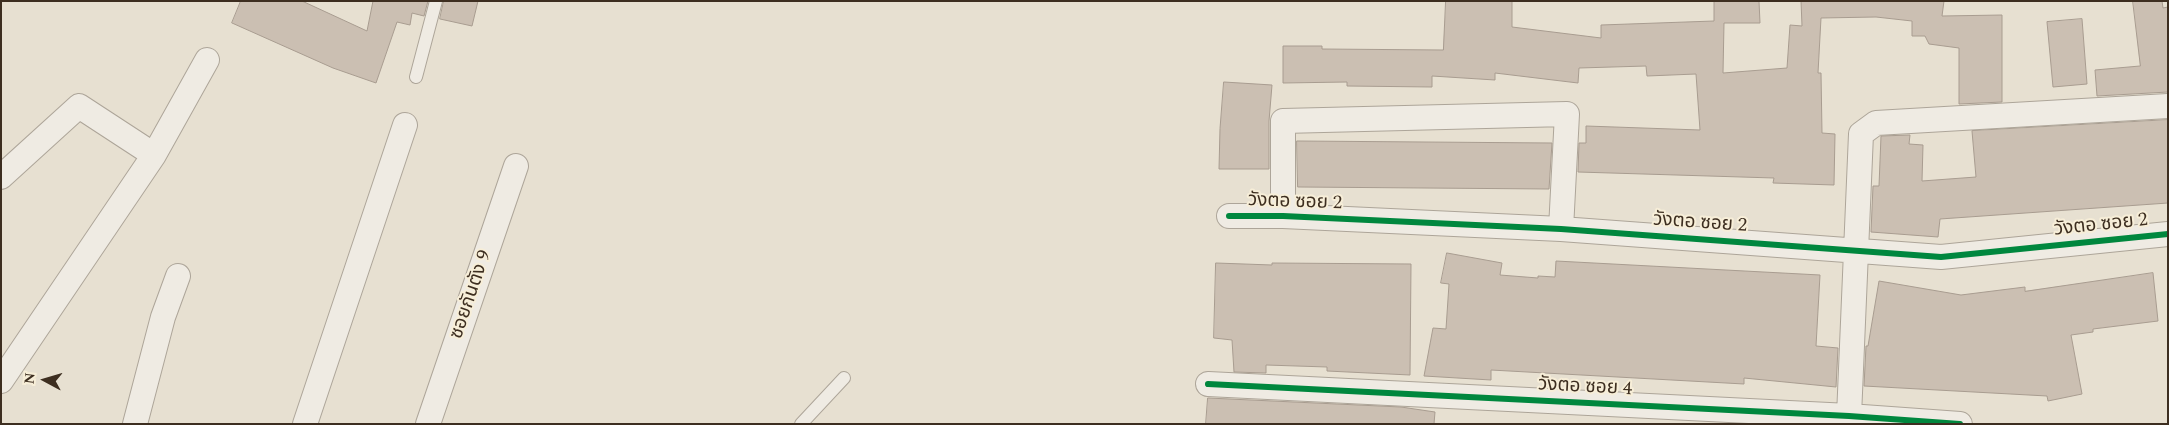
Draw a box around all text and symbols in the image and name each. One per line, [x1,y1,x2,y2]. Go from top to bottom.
street label: วังตอ ซอย 2 [1247,190,1343,216]
street label: วังตอ ซอย 2 [1652,209,1748,239]
street label: วังตอ ซอย 2 [2053,210,2149,242]
street label: ซอยกันตัง 9 [446,248,498,342]
north arrow [20,355,70,405]
text: N [19,372,41,385]
street label: วังตอ ซอย 4 [1537,374,1633,402]

